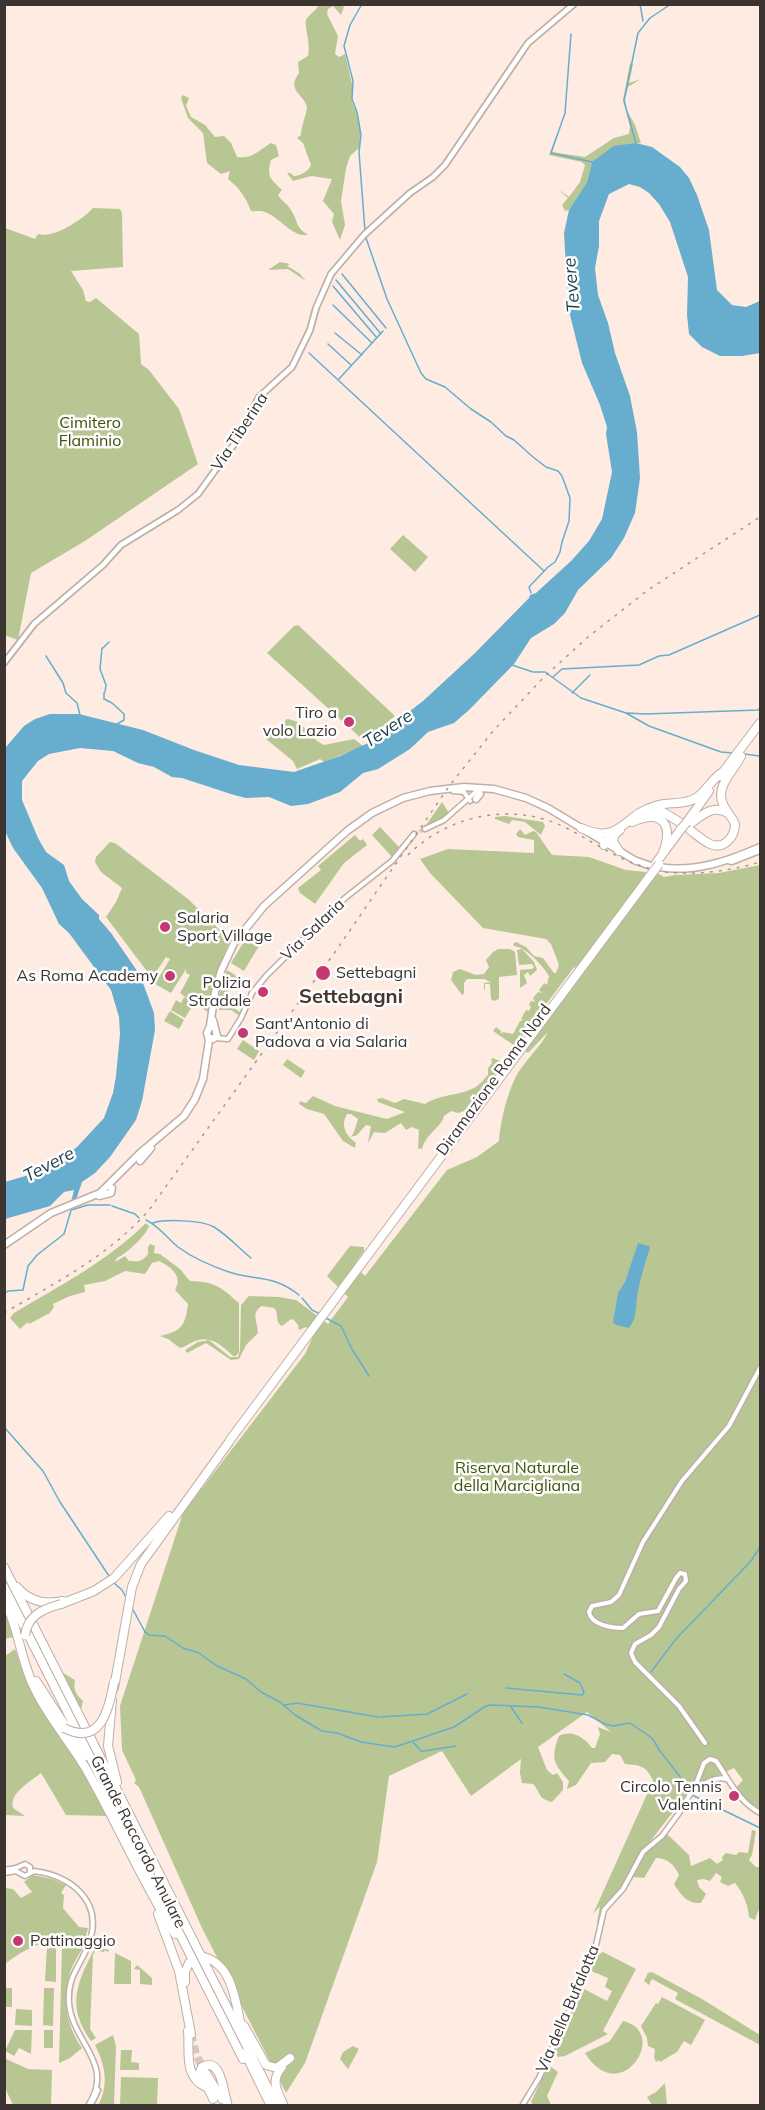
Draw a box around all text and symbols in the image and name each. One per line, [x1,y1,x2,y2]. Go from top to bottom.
water label: Tevere [559,257,585,313]
street label: Via Tiberina [208,389,272,475]
park label: Cimitero Flaminio [59,413,121,451]
place label: Tiro a volo Lazio [263,703,337,741]
water label: Tevere [359,705,417,753]
marker: Tiro a volo Lazio [342,715,356,729]
street label: Via Salaria [277,895,349,965]
place label: Salaria Sport Village [177,908,272,946]
marker: Salaria Sport Village [158,920,172,934]
place label: Settebagni [336,963,416,983]
marker: Settebagni [314,964,332,982]
place label: As Roma Academy [16,966,158,986]
marker: As Roma Academy [163,969,177,983]
place label: Polizia Stradale [188,973,251,1011]
marker: Polizia Stradale [256,985,270,999]
district label: Settebagni [299,985,403,1009]
street label: Diramazione Roma Nord [433,1001,555,1159]
place label: Sant'Antonio di Padova a via Salaria [255,1014,407,1052]
marker: Sant'Antonio di Padova a via Salaria [236,1026,250,1040]
water label: Tevere [20,1143,78,1187]
park label: Riserva Naturale della Marcigliana [454,1458,580,1496]
street label: Grande Raccordo Anulare [86,1753,190,1931]
place label: Circolo Tennis Valentini [620,1777,722,1815]
marker: Circolo Tennis Valentini [727,1789,741,1803]
place label: Pattinaggio [30,1931,116,1951]
marker: Pattinaggio [11,1934,25,1948]
street label: Via della Bufalotta [532,1942,604,2076]

